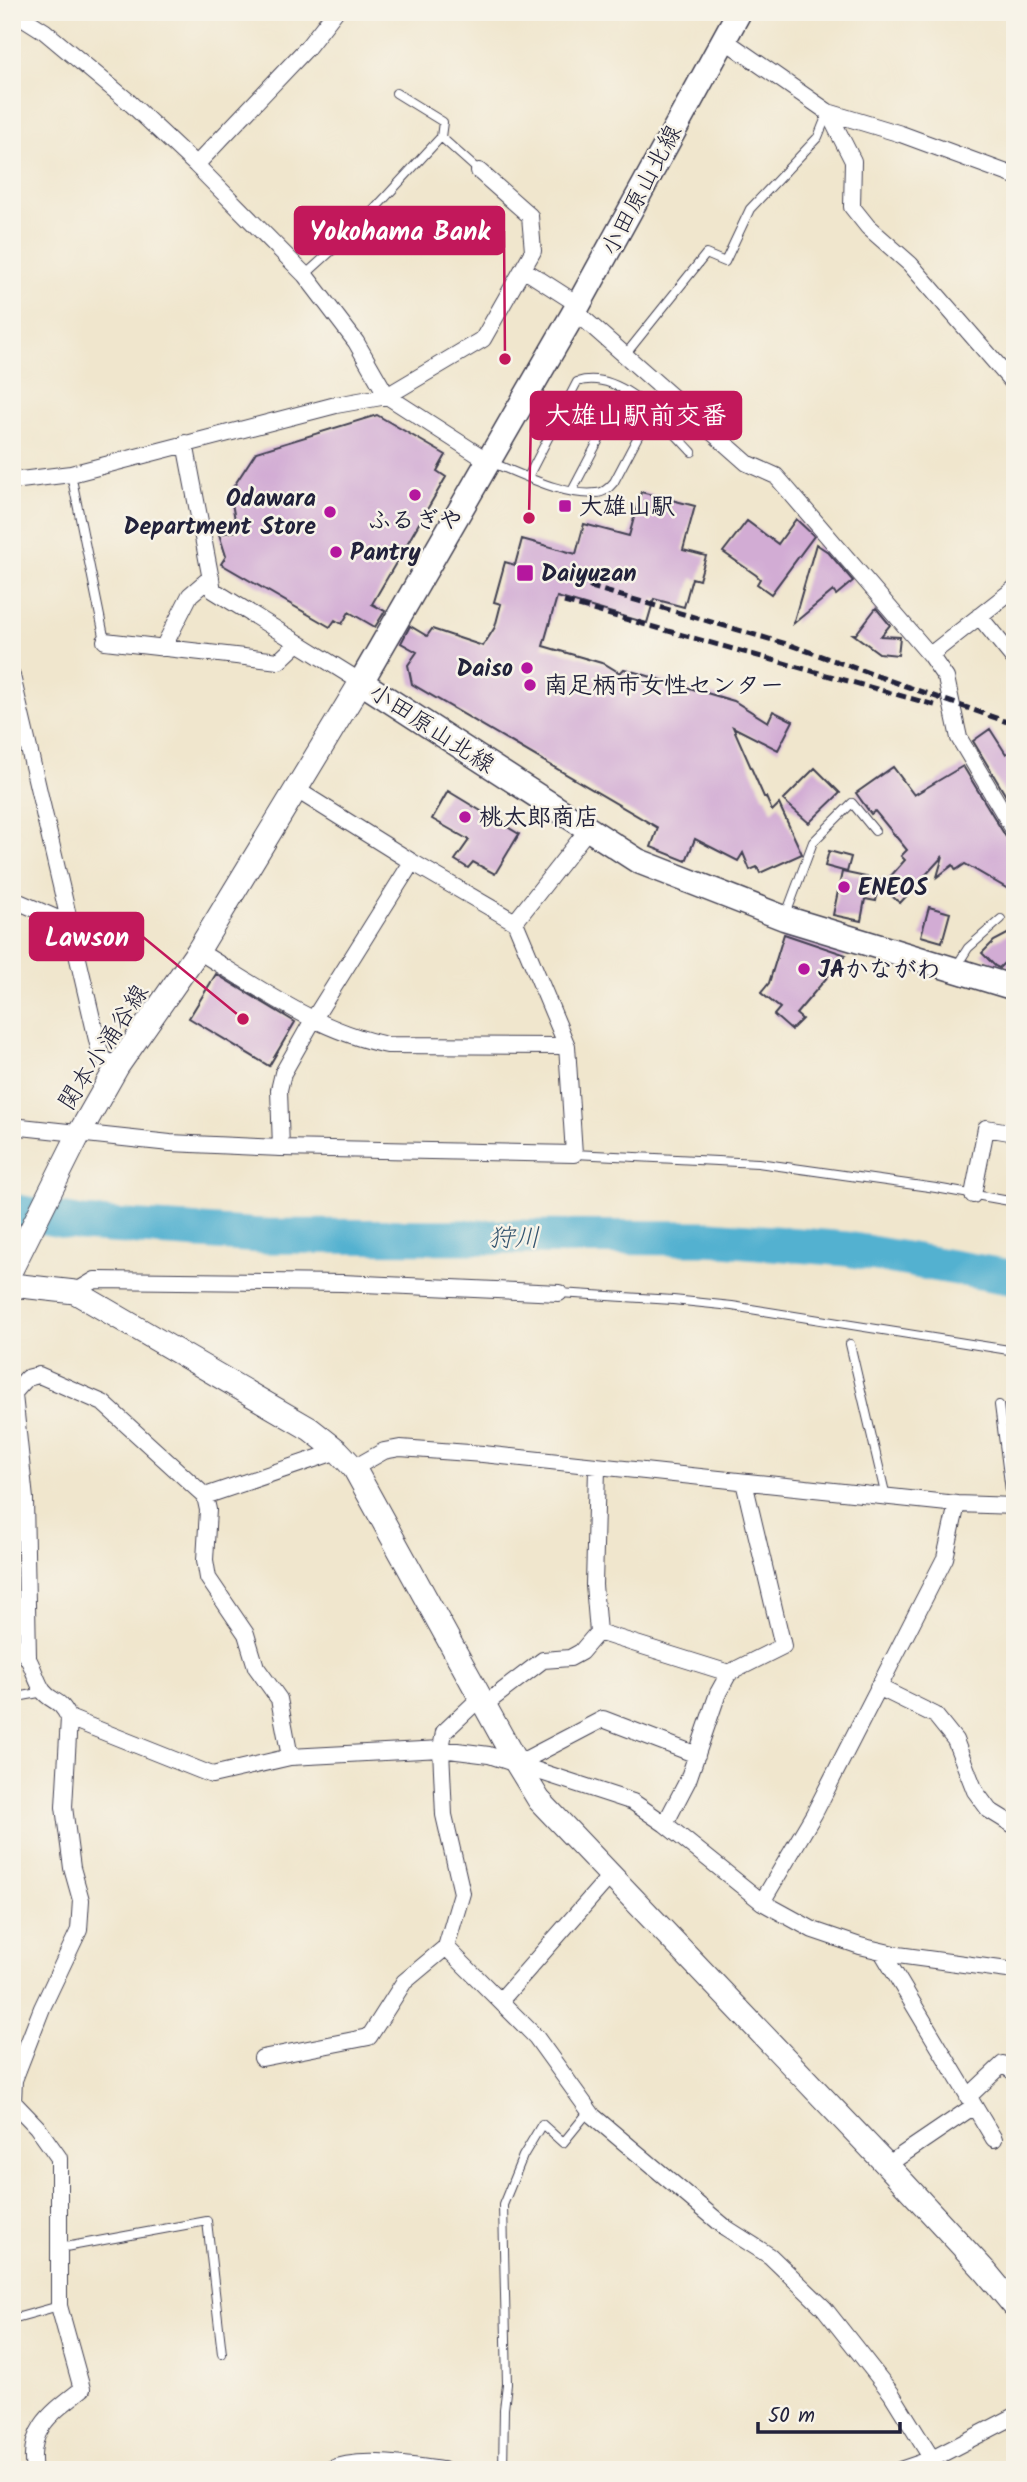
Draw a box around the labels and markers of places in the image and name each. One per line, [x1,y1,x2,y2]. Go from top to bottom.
callout: Yokohama Bank [295,207,504,254]
callout: 大雄山駅前交番 [531,392,741,439]
place label: Odawara Department Store [123,480,316,547]
marker: ふるぎや [407,487,423,503]
place label: 大雄山駅 [579,488,675,527]
marker: 大雄山駅 [557,498,573,514]
place label: ふるぎや [367,502,463,541]
marker: Odawara Department Store [322,504,338,520]
place label: Pantry [350,534,421,573]
marker: Pantry [328,544,344,560]
place label: Daiyuzan [541,555,637,594]
marker: Daiyuzan [515,563,535,583]
place label: Daiso [456,650,513,689]
marker: Daiso [519,660,535,676]
place label: 南足柄市女性センター [544,667,784,706]
marker: 南足柄市女性センター [522,677,538,693]
place label: 桃太郎商店 [479,799,599,838]
marker: 桃太郎商店 [457,809,473,825]
place label: ENEOS [858,869,928,908]
marker: ENEOS [836,879,852,895]
callout: Lawson [30,913,143,960]
place label: JAかながわ [818,951,941,990]
marker: JAかながわ [796,961,812,977]

